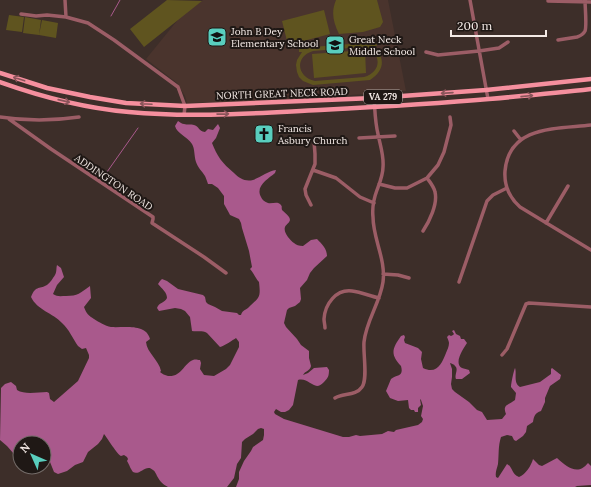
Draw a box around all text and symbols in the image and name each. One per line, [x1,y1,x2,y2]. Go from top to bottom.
scale bar [451,12,546,38]
text: 200 m [457,18,493,33]
place label: John B Dey Elementary School [230,25,319,50]
school or university icon: John B Dey Elementary School [206,26,228,48]
place label: Great Neck Middle School [349,33,415,58]
school or university icon: Great Neck Middle School [324,34,346,56]
one-way arrow [13,74,25,82]
street label: NORTH GREAT NECK ROAD [216,85,348,102]
one-way arrow [441,89,454,96]
road number: VA 279 [364,90,402,104]
one-way arrow [520,92,533,99]
one-way arrow [58,97,71,105]
one-way arrow [140,100,153,107]
one-way arrow [216,110,229,118]
place label: Francis Asbury Church [277,122,348,147]
church icon: Francis Asbury Church [253,123,275,145]
street label: ADDINGTON ROAD [71,151,155,213]
north arrow [12,435,52,475]
text: N [17,440,33,456]

